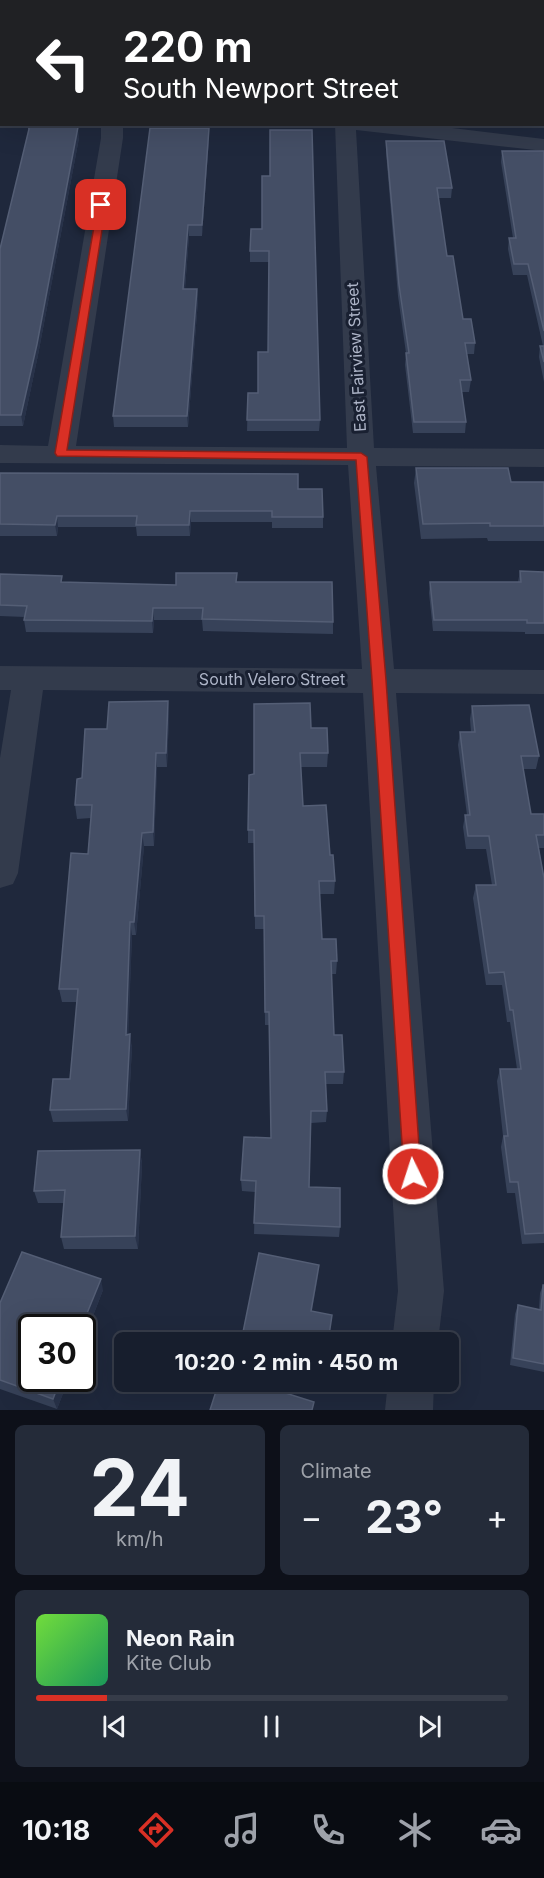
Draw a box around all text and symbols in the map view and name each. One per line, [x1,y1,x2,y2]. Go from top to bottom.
text: 220 m [123,21,253,72]
icon: left [24,24,102,102]
text: South Newport Street [123,72,398,105]
pin [75,179,126,230]
icon: arrive [84,188,117,221]
street label: East Fairview Street [342,282,370,432]
street label: South Velero Street [199,669,345,689]
position arrow [381,1142,445,1206]
speed limit sign: 30 [18,1314,96,1392]
text: 10:20 · 2 min · 450 m [175,1349,398,1375]
text: 24 [89,1440,190,1535]
text: Climate [301,1459,372,1483]
text: 23° [365,1489,443,1544]
text: − [301,1497,322,1537]
text: + [486,1497,508,1537]
text: km/h [116,1527,164,1551]
text: Neon Rain [126,1625,235,1651]
text: Kite Club [126,1651,212,1675]
icon: previous [98,1710,131,1743]
icon: pause [255,1710,288,1743]
icon: next [413,1710,446,1743]
icon: directions [135,1809,177,1851]
icon: music [221,1809,263,1851]
icon: phone [307,1809,349,1851]
icon: climate [394,1809,436,1851]
icon: car [480,1809,522,1851]
text: 10:18 [22,1814,90,1847]

